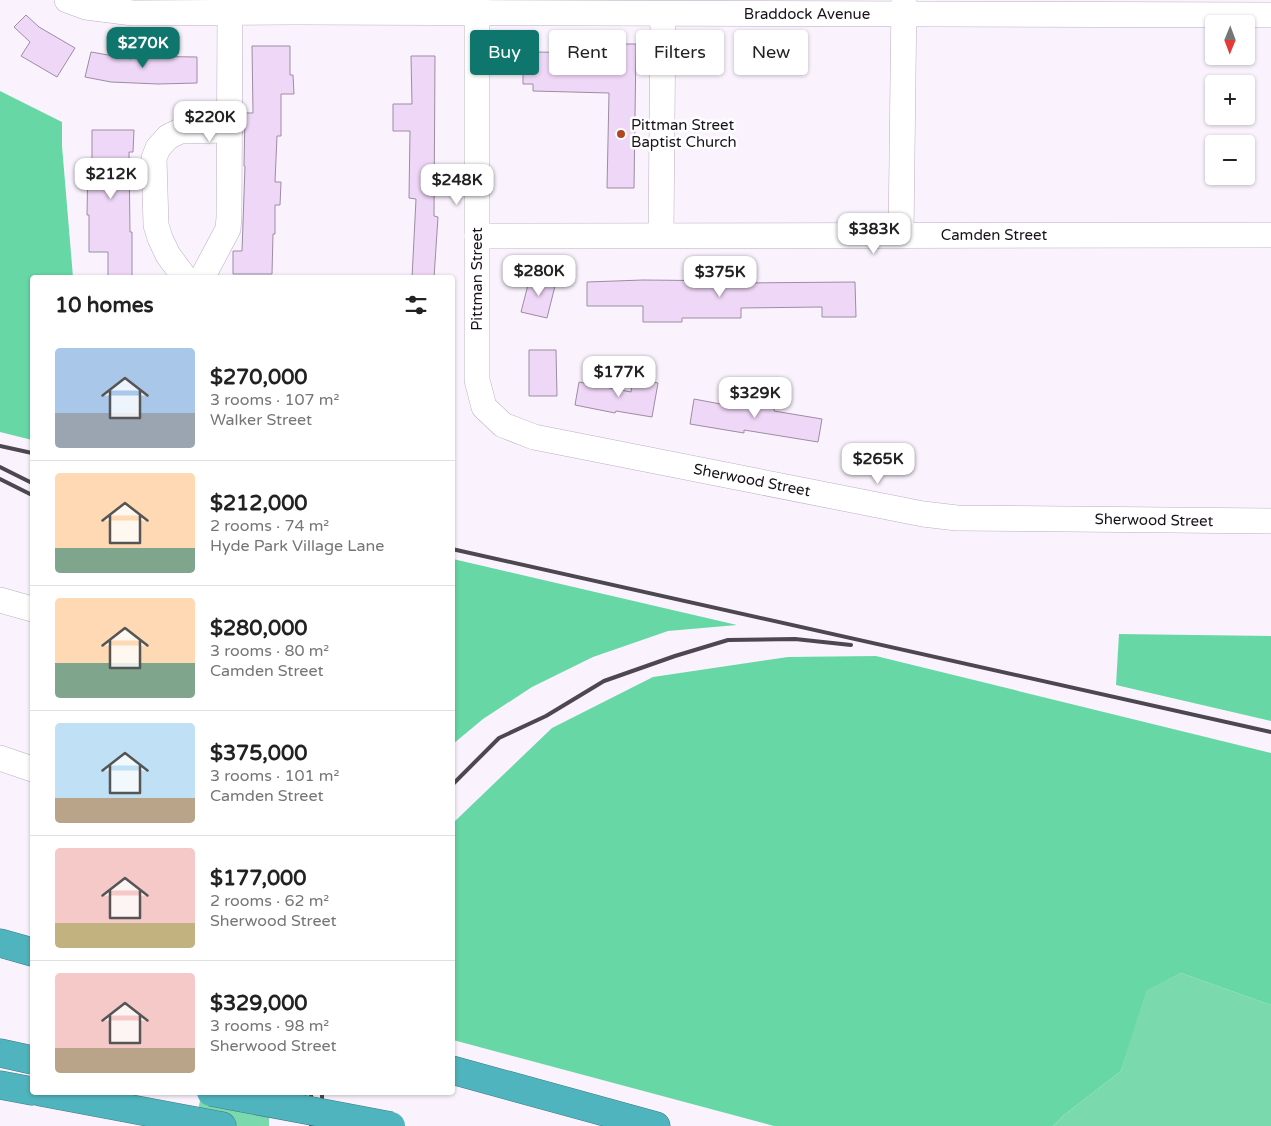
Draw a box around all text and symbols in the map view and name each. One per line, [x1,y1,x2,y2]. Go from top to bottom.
street label: Braddock Avenue [744,5,870,23]
north arrow [1205,15,1255,65]
map controls [1205,15,1255,185]
pin: $270K [108,27,178,69]
chip: Buy [470,30,539,75]
chip: Rent [549,30,626,75]
chip: Filters [636,30,724,75]
chip: New [734,30,808,75]
text: $270K [118,33,168,53]
button: + [1205,75,1255,125]
pin: $220K [175,100,245,143]
text: $220K [185,107,235,127]
place label: Pittman Street Baptist Church [631,116,737,151]
marker: Pittman Street Baptist Church [615,128,627,140]
button: − [1205,135,1255,185]
pin: $212K [76,158,146,200]
text: $212K [86,164,136,184]
pin: $248K [422,164,492,206]
text: $248K [432,170,482,190]
pin: $383K [839,212,909,255]
text: $383K [849,219,899,239]
street label: Camden Street [941,226,1048,244]
street label: Pittman Street [468,227,486,331]
pin: $280K [504,254,574,297]
pin: $375K [685,256,755,298]
text: $280K [514,261,564,281]
text: $375K [695,262,745,282]
icon: filters [402,291,430,319]
text: 10 homes [55,293,154,318]
pin: $177K [584,356,654,398]
text: $177K [594,362,644,382]
text: $270,000 [210,365,308,390]
icon: home [95,368,155,428]
pin: $329K [720,376,790,419]
text: $329K [730,383,780,403]
text: 3 rooms · 107 m² [210,390,339,410]
text: Walker Street [210,410,312,430]
pin: $265K [843,442,913,485]
text: $265K [853,449,903,469]
street label: Sherwood Street [692,460,812,500]
text: $212,000 [210,491,308,516]
icon: home [95,493,155,553]
street label: Sherwood Street [1094,510,1214,530]
text: 2 rooms · 74 m² [210,516,329,536]
text: Hyde Park Village Lane [210,536,384,556]
text: $280,000 [210,616,308,641]
icon: home [95,618,155,678]
text: 3 rooms · 80 m² [210,641,329,661]
text: Camden Street [210,661,324,681]
text: $375,000 [210,741,307,766]
icon: home [95,743,155,803]
text: 3 rooms · 101 m² [210,766,339,786]
text: Camden Street [210,786,324,806]
text: $177,000 [210,866,306,891]
icon: home [95,868,155,928]
text: 2 rooms · 62 m² [210,891,329,911]
text: Sherwood Street [210,911,337,931]
text: $329,000 [210,991,308,1016]
icon: home [95,993,155,1053]
text: 3 rooms · 98 m² [210,1016,329,1036]
text: Sherwood Street [210,1036,337,1056]

